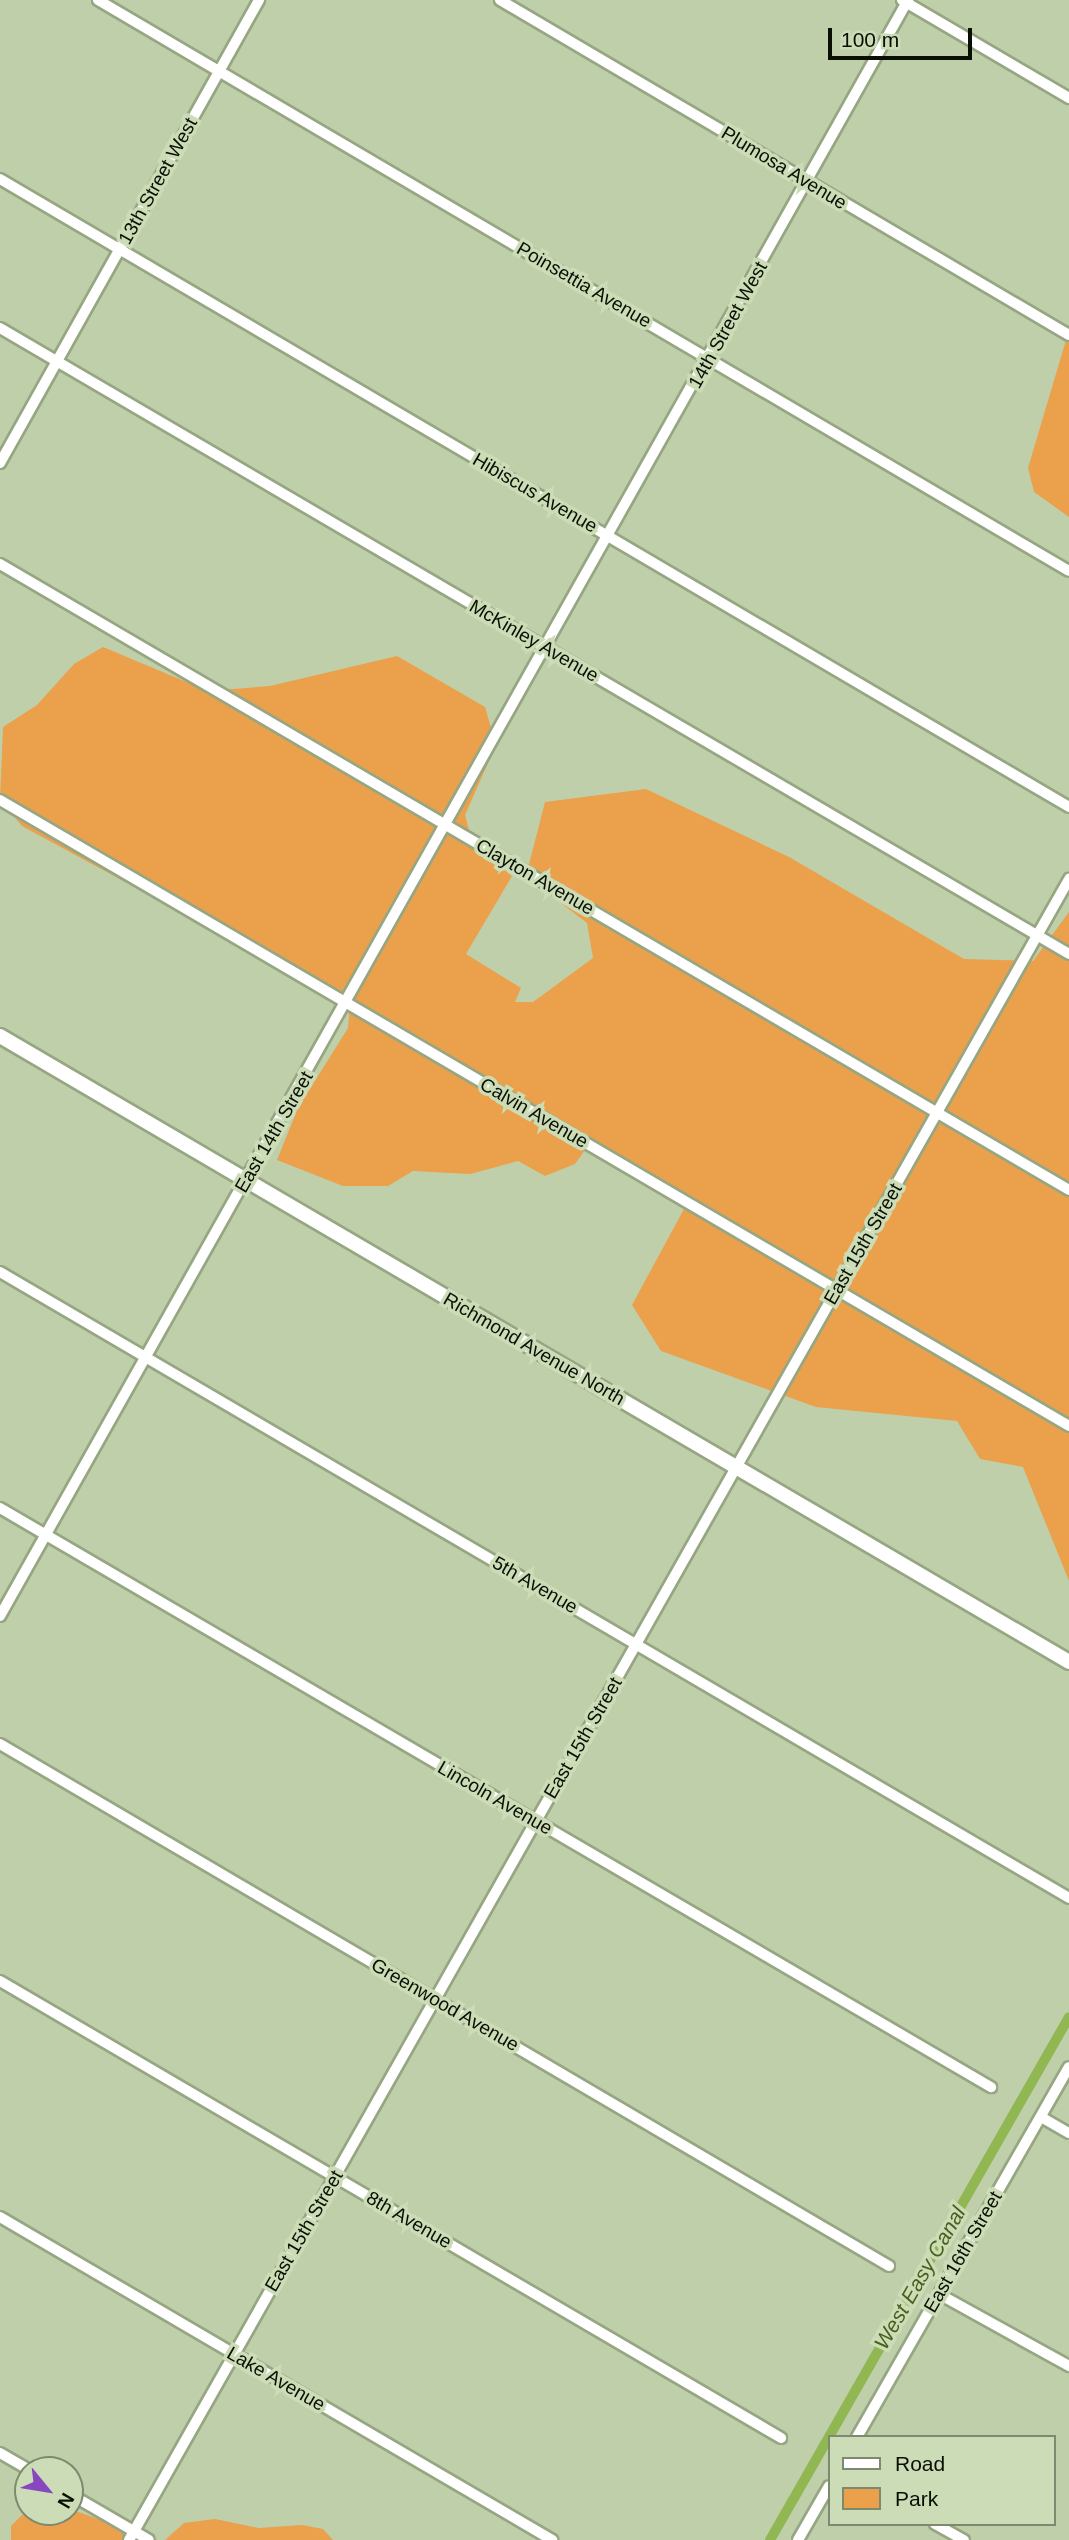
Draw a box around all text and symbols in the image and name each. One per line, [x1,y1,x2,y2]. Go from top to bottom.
scale bar [831,14,974,58]
text: 100 m [841,28,899,51]
street label: 13th Street West [114,114,202,248]
street label: Plumosa Avenue [717,121,851,215]
street label: Poinsettia Avenue [512,237,656,333]
street label: 14th Street West [684,258,772,392]
street label: Hibiscus Avenue [468,448,602,538]
street label: McKinley Avenue [465,595,603,687]
street label: Clayton Avenue [471,834,599,920]
street label: East 14th Street [230,1067,318,1197]
street label: Calvin Avenue [475,1073,593,1153]
street label: East 15th Street [819,1179,907,1309]
street label: Richmond Avenue North [439,1287,629,1411]
street label: 5th Avenue [488,1551,582,1619]
street label: East 15th Street [539,1673,627,1803]
street label: Lincoln Avenue [433,1756,557,1840]
street label: Greenwood Avenue [367,1953,523,2057]
street label: East 15th Street [260,2166,348,2296]
street label: 8th Avenue [362,2186,456,2254]
street label: East 16th Street [919,2187,1007,2317]
water label: West Easy Canal [869,2202,971,2354]
street label: Lake Avenue [222,2341,330,2417]
legend [828,2435,1055,2526]
text: Road [895,2452,945,2475]
north arrow [14,2456,84,2526]
text: Park [895,2487,938,2510]
text: N [53,2490,78,2512]

